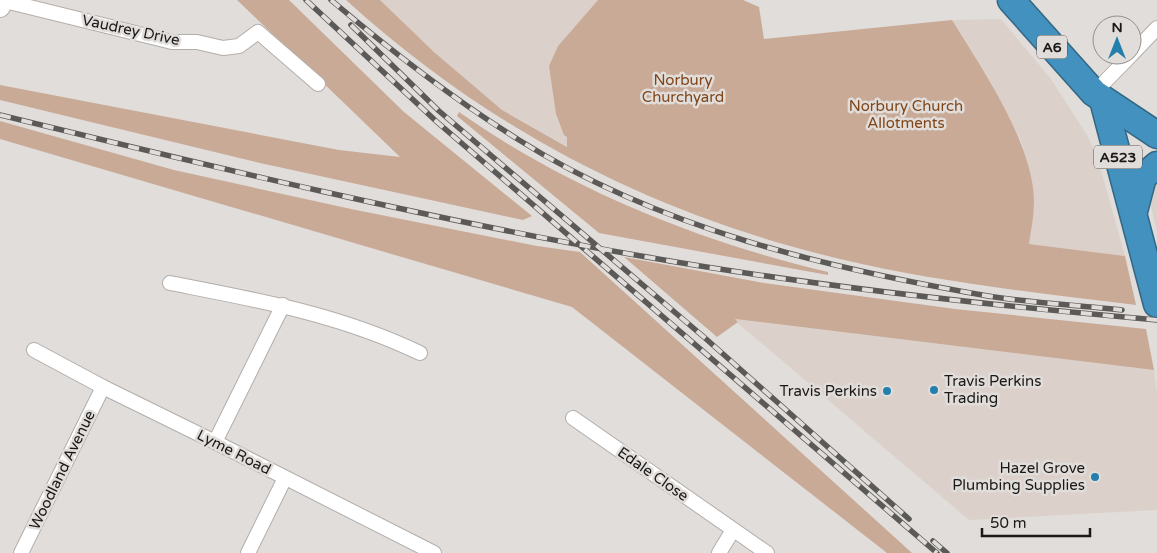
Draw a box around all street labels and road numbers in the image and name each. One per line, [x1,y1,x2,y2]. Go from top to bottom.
street label: Vaudrey Drive [81,11,181,49]
road number: A6 [1037,36,1067,58]
road number: A523 [1094,146,1142,168]
street label: Woodland Avenue [25,407,99,533]
street label: Lyme Road [194,426,274,478]
street label: Edale Close [614,443,692,505]

